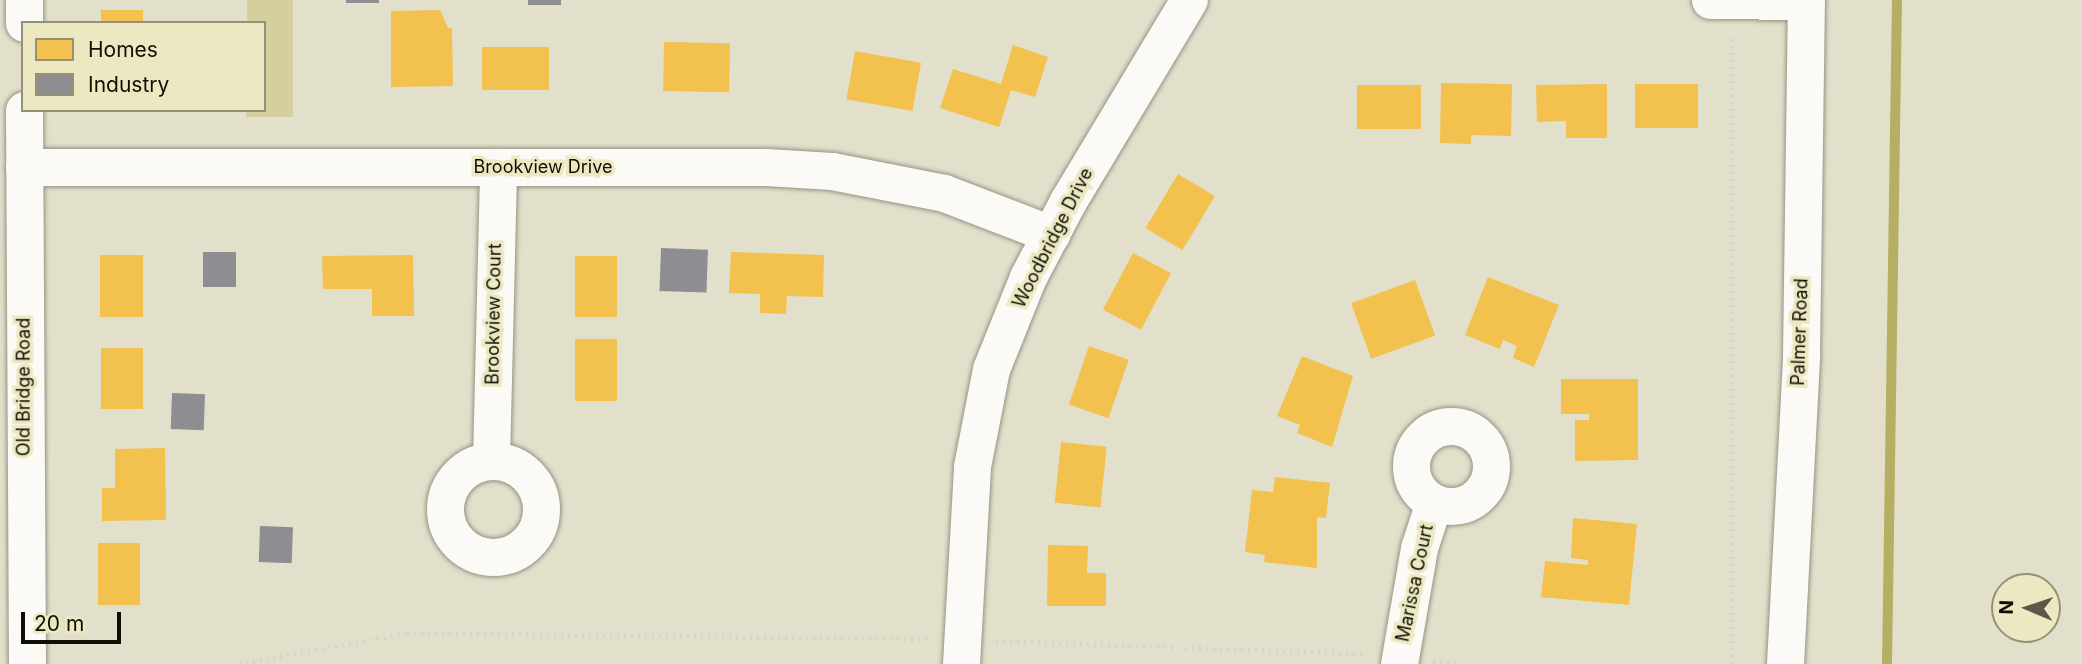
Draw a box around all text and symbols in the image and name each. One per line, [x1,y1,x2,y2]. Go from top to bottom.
legend [21,21,266,112]
text: Homes [88,37,158,62]
text: Industry [88,72,169,97]
street label: Brookview Drive [474,156,612,178]
street label: Woodbridge Drive [1008,164,1098,312]
street label: Brookview Court [482,243,506,385]
street label: Palmer Road [1787,278,1813,386]
street label: Old Bridge Road [13,318,35,456]
street label: Marissa Court [1392,522,1438,644]
north arrow [1991,573,2061,643]
scale bar [24,598,124,642]
text: N [1995,600,2018,615]
text: 20 m [34,611,84,636]

